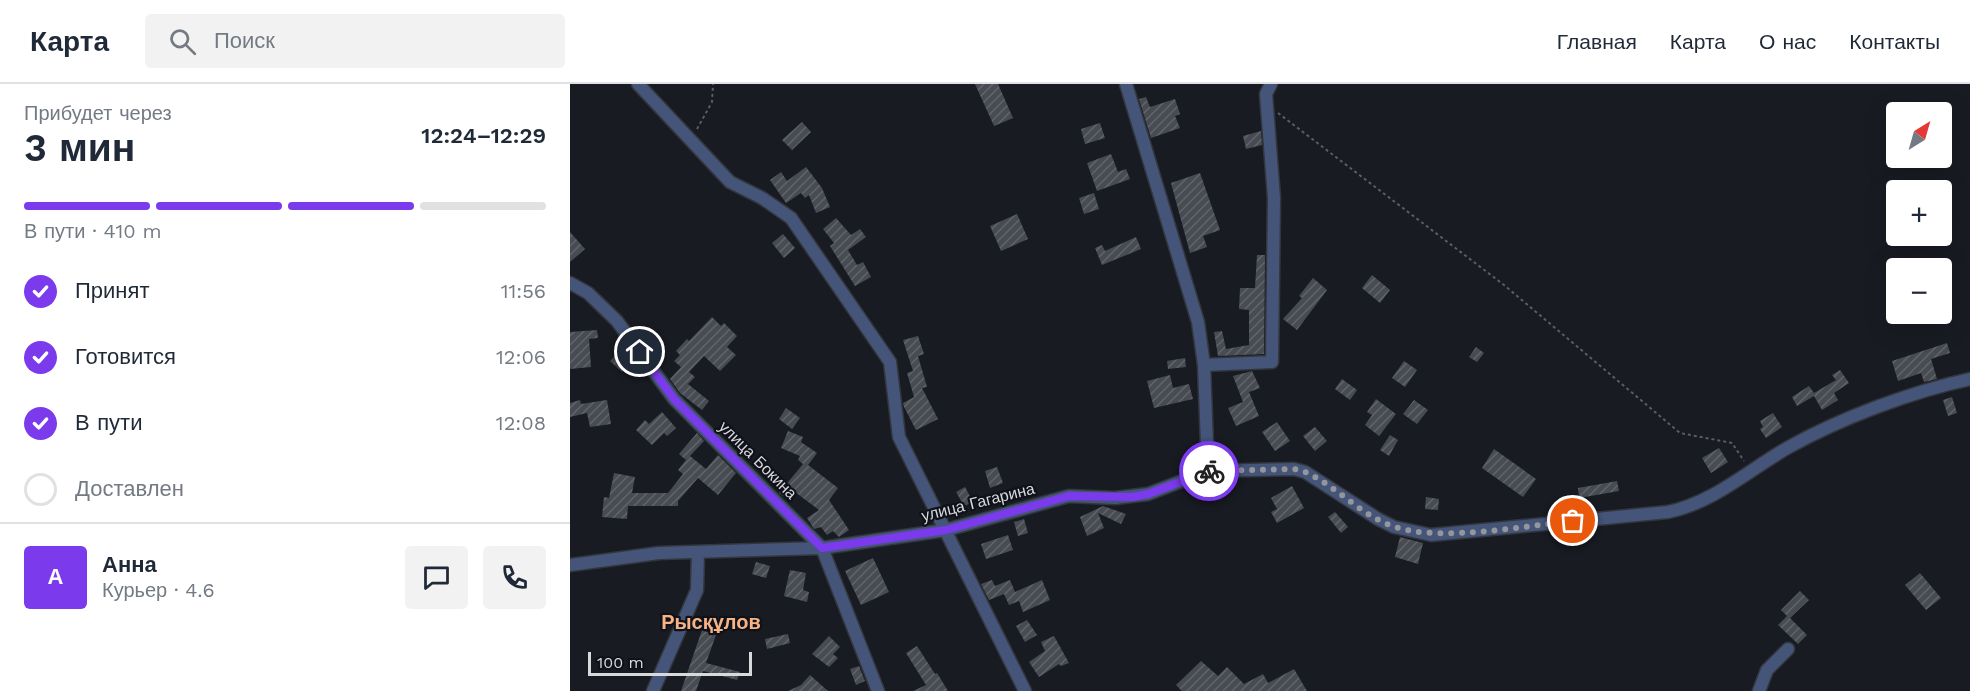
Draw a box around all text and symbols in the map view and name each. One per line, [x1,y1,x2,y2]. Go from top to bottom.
search box [145,14,565,68]
text: Карта [30,25,109,58]
icon: search [166,25,199,58]
text: Поиск [214,28,275,53]
text: Главная [1557,29,1637,54]
text: Карта [1670,29,1726,54]
text: О нас [1759,29,1816,54]
text: Контакты [1849,29,1940,54]
text: Прибудет через [24,101,172,125]
north arrow [1886,102,1952,168]
map controls [1886,102,1952,324]
text: 12:24–12:29 [421,123,546,148]
text: 3 мин [24,125,135,170]
button: + [1886,180,1952,246]
text: В пути · 410 m [24,219,162,243]
button: − [1886,258,1952,324]
icon: check [24,275,57,308]
text: Принят [75,278,149,303]
text: 11:56 [501,279,546,303]
pin [614,326,665,377]
icon: home [623,335,656,368]
icon: check [24,341,57,374]
text: Готовится [75,344,176,369]
text: 12:06 [496,345,546,369]
icon: check [24,407,57,440]
text: В пути [75,410,142,435]
text: 12:08 [496,411,546,435]
street label: улица Бокина [715,417,801,503]
courier [1179,441,1239,501]
icon: bike [1193,455,1226,488]
text: Доставлен [75,476,184,501]
street label: улица Гагарина [919,479,1037,525]
pin [1547,495,1598,546]
icon: bag [1556,504,1589,537]
button: chat [405,546,468,609]
button: phone [483,546,546,609]
text: Анна [102,552,157,577]
text: А [48,564,63,589]
text: Курьер · 4.6 [102,578,215,602]
district label: Рысқұлов [661,610,761,634]
scale bar [588,649,752,676]
text: 100 m [597,653,644,672]

